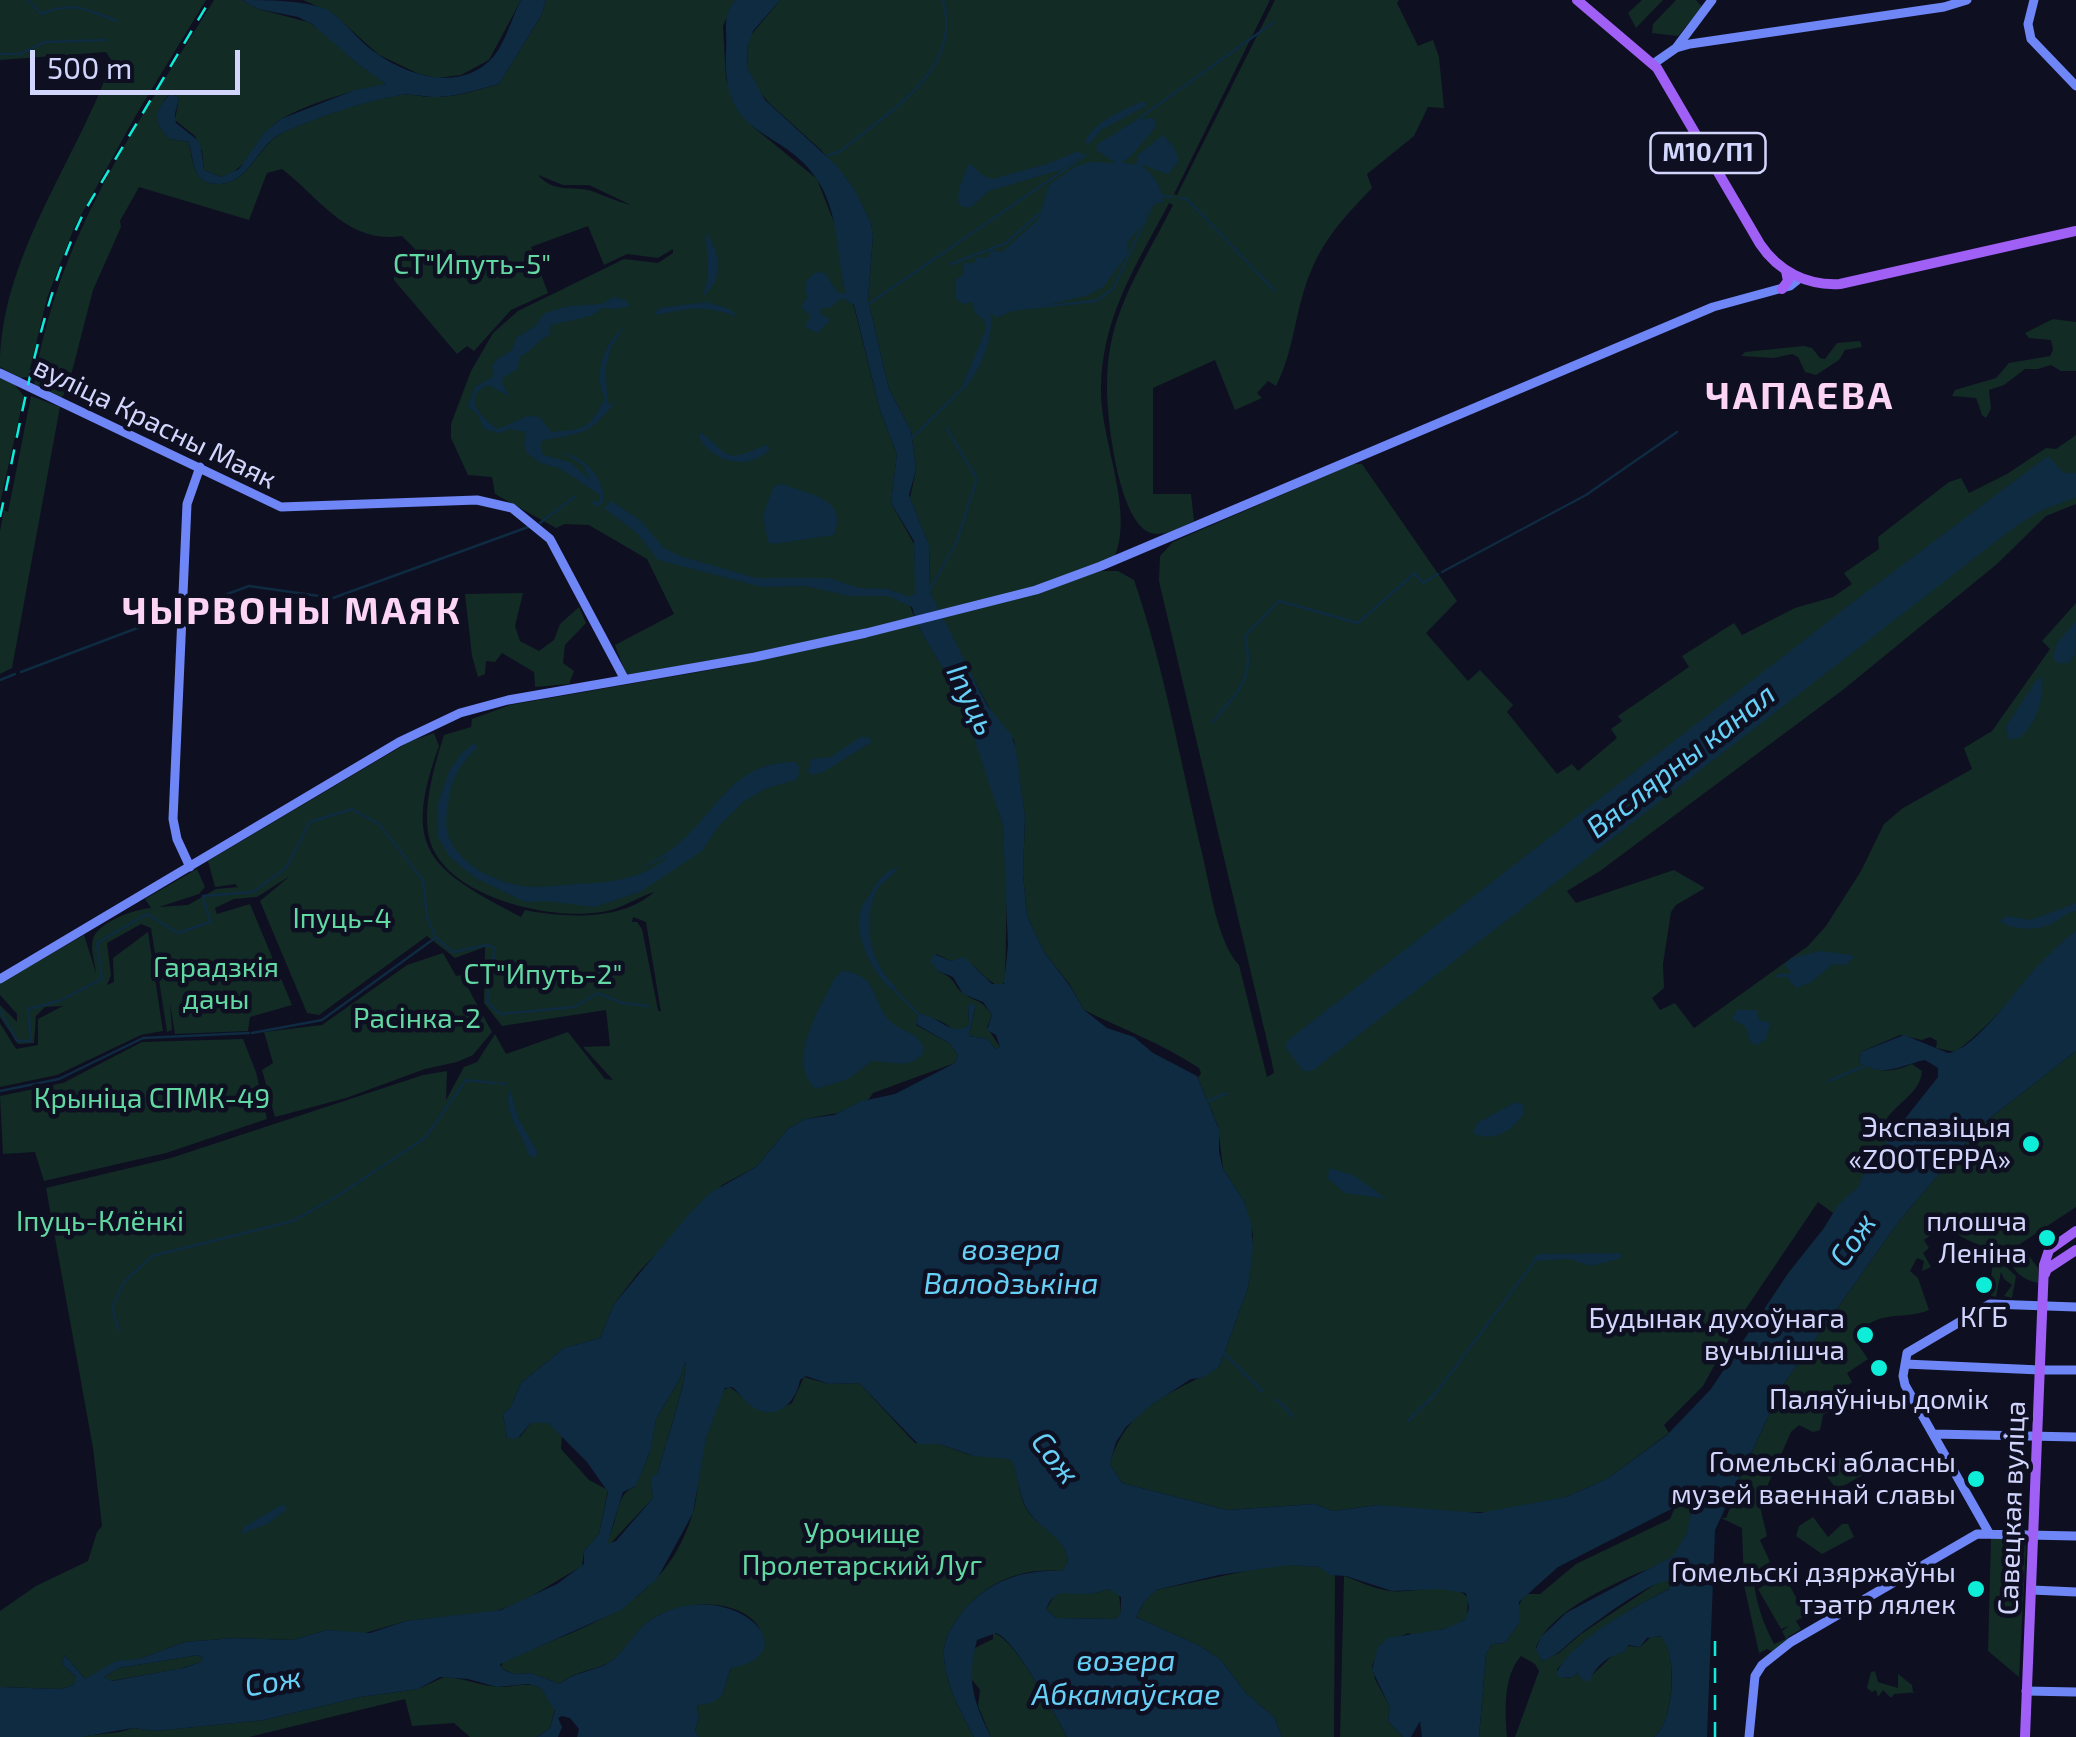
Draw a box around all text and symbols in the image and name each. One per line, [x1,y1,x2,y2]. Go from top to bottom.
scale bar [35,30,245,92]
text: 500 m [47,49,132,85]
road number: М10/П1 [1650,133,1766,173]
park label: СТ"Ипуть-5" [393,248,551,282]
street label: вуліца Красны Маяк [28,350,282,496]
district label: ЧАПАЕВА [1705,373,1895,419]
district label: ЧЫРВОНЫ МАЯК [122,588,462,634]
water label: Іпуць [938,659,1004,741]
water label: Вяслярны канал [1579,676,1783,846]
park label: Іпуць-4 [292,902,392,936]
park label: Гарадзкія дачы [153,951,279,1017]
park label: СТ"Ипуть-2" [464,958,622,992]
park label: Расінка-2 [353,1002,481,1036]
park label: Крыніца СПМК-49 [34,1082,270,1116]
place label: Экспазіцыя «ZООТЕРРА» [1849,1111,2011,1177]
marker: Экспазіцыя «ZООТЕРРА» [2020,1133,2042,1155]
park label: Іпуць-Клёнкі [16,1205,184,1239]
place label: плошча Леніна [1926,1205,2027,1271]
water label: Сож [1822,1207,1884,1273]
marker: плошча Леніна [2036,1227,2058,1249]
water label: возера Валодзькіна [924,1232,1098,1302]
marker: КГБ [1973,1274,1995,1296]
place label: КГБ [1960,1301,2008,1335]
place label: Будынак духоўнага вучылішча [1589,1302,1845,1368]
marker: Будынак духоўнага вучылішча [1854,1324,1876,1346]
marker: Паляўнічы домік [1868,1357,1890,1379]
place label: Паляўнічы домік [1769,1383,1989,1417]
street label: Савецкая вуліца [1991,1400,2033,1616]
water label: Сож [1023,1425,1087,1491]
place label: Гомельскі абласны музей ваеннай славы [1671,1446,1956,1512]
marker: Гомельскі абласны музей ваеннай славы [1965,1468,1987,1490]
park label: Урочище Пролетарский Луг [742,1517,982,1583]
place label: Гомельскі дзяржаўны тэатр лялек [1671,1556,1956,1622]
marker: Гомельскі дзяржаўны тэатр лялек [1965,1578,1987,1600]
water label: возера Абкамаўскае [1032,1643,1220,1714]
water label: Сож [242,1659,304,1705]

